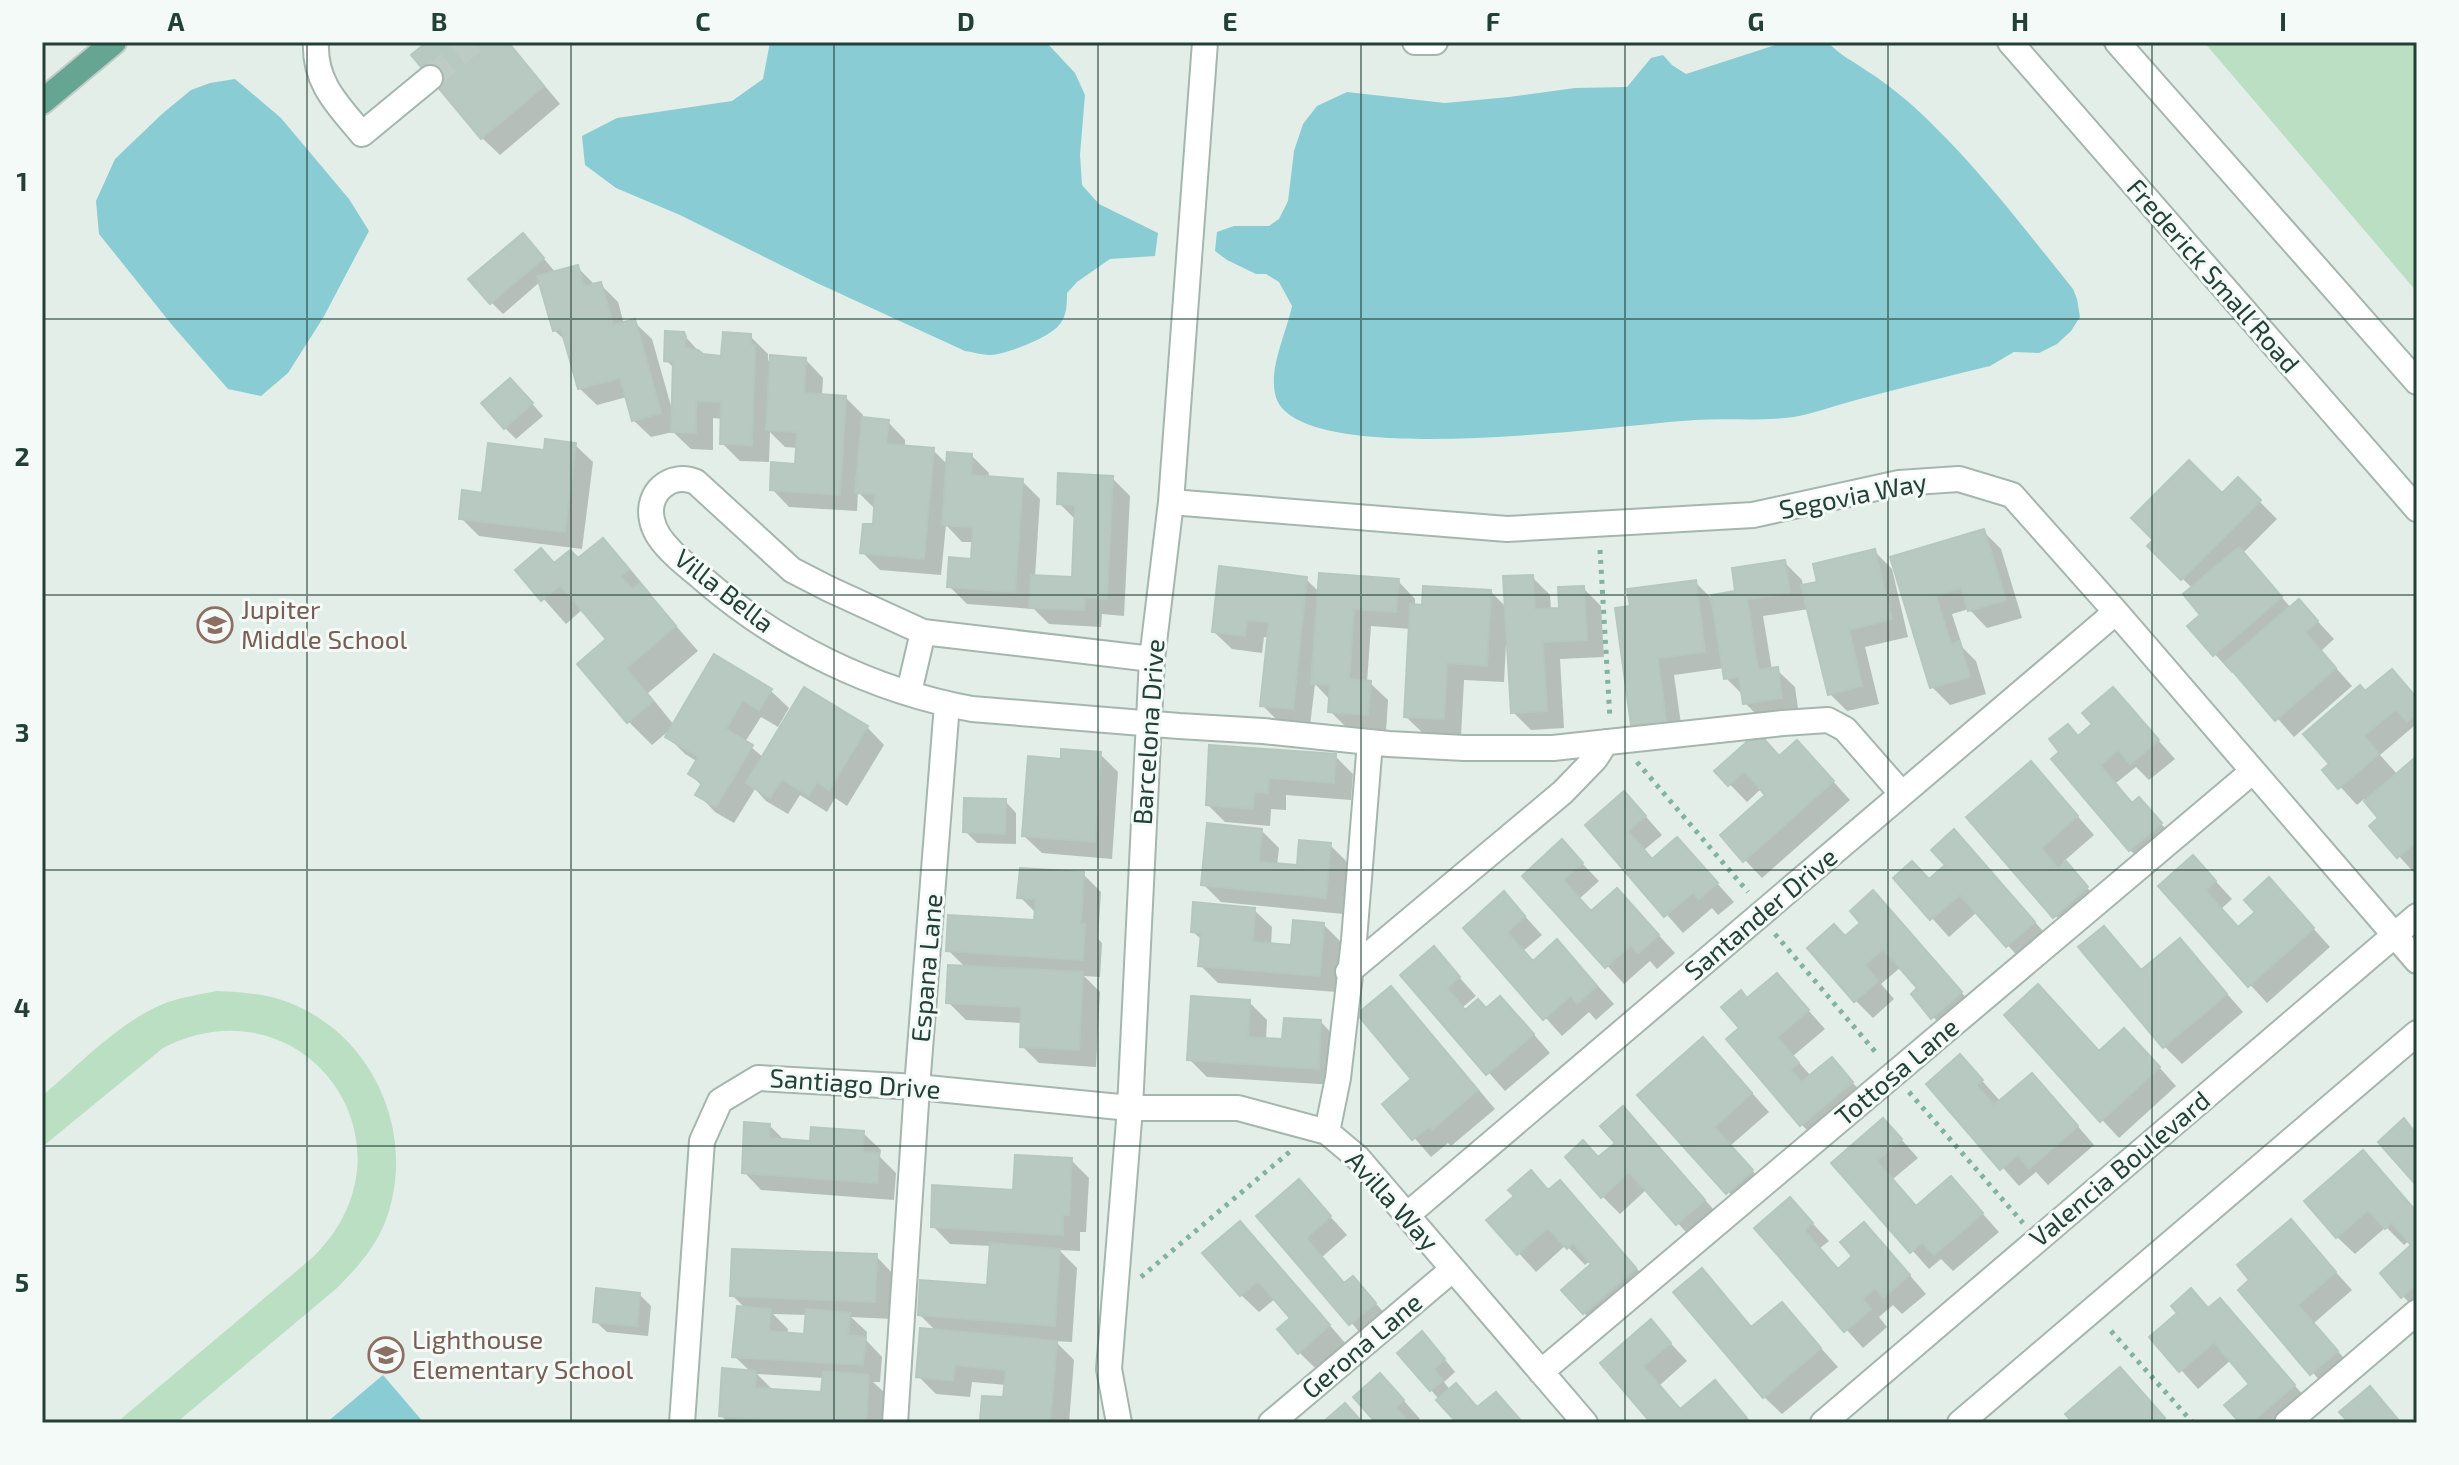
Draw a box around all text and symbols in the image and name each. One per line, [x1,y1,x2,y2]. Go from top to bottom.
text: A [168,5,185,36]
text: B [431,5,447,36]
text: C [695,5,711,36]
text: D [957,5,975,36]
text: E [1222,5,1238,36]
text: F [1486,5,1500,36]
text: G [1748,5,1764,36]
text: H [2011,5,2029,36]
text: I [2279,5,2287,36]
text: 1 [16,165,28,196]
street label: Frederick Small Road [2121,172,2307,378]
text: 2 [14,440,30,471]
street label: Segovia Way [1776,465,1929,524]
street label: Villa Bella [669,541,781,638]
place label: Jupiter Middle School [241,593,407,654]
school or university icon: Jupiter Middle School [196,606,234,644]
street label: Barcelona Drive [1126,638,1169,826]
text: 3 [15,716,29,747]
street label: Santander Drive [1677,840,1843,986]
street label: Espana Lane [904,892,947,1043]
text: 4 [14,991,30,1022]
street label: Tottosa Lane [1828,1010,1964,1131]
street label: Santiago Drive [769,1061,942,1104]
street label: Valencia Boulevard [2023,1083,2215,1252]
street label: Avilla Way [1340,1144,1446,1256]
text: 5 [15,1266,29,1297]
street label: Gerona Lane [1295,1286,1427,1404]
place label: Lighthouse Elementary School [412,1323,634,1384]
school or university icon: Lighthouse Elementary School [367,1336,405,1374]

